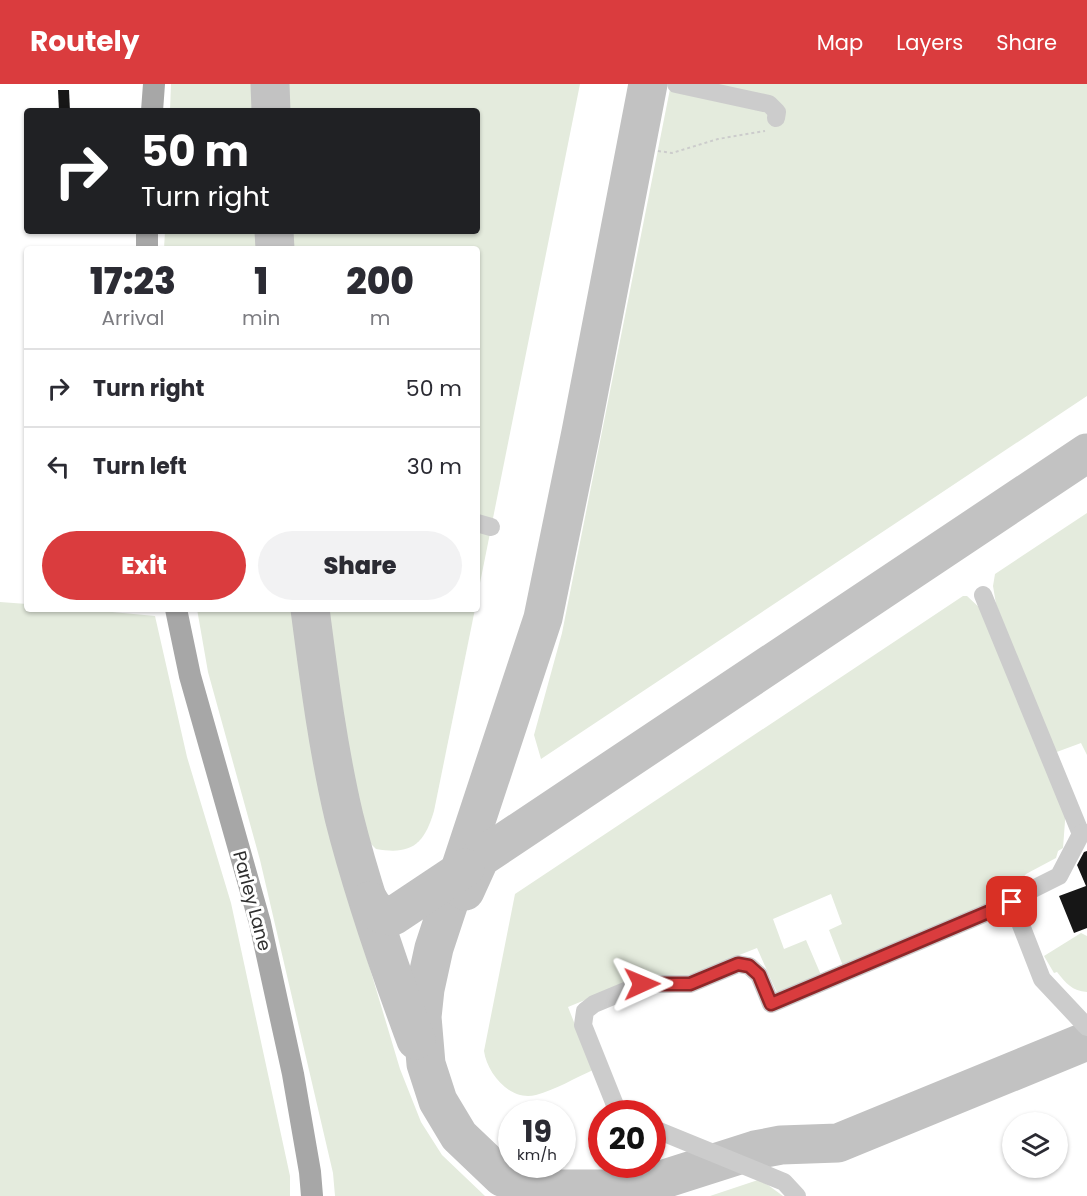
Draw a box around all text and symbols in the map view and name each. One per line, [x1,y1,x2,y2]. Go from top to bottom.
text: Routely [30,22,140,61]
text: Map [817,28,863,57]
text: Layers [896,28,963,57]
text: Share [996,28,1057,57]
text: 50 m [141,122,249,181]
icon: right [42,132,120,210]
text: Turn right [141,178,270,215]
text: 17:23 [90,256,176,307]
text: 1 [254,256,268,307]
text: 200 [346,256,414,307]
text: Arrival [101,304,164,332]
text: min [242,304,280,332]
text: m [370,304,390,332]
icon: right [42,372,75,405]
text: Turn right [93,373,204,404]
text: 50 m [406,373,462,404]
icon: left [42,450,75,483]
text: Turn left [93,451,187,482]
text: 30 m [407,451,462,482]
button: Exit [42,531,246,600]
button: Share [258,531,462,600]
street label: Parley Lane [227,848,278,954]
pin [986,876,1037,927]
icon: arrive [995,885,1028,918]
position arrow [610,952,674,1016]
speed limit sign: 20 [588,1100,666,1178]
text: 19 [522,1110,552,1153]
map controls [1002,1112,1068,1178]
button: layers [1002,1112,1068,1178]
text: km/h [517,1144,557,1165]

